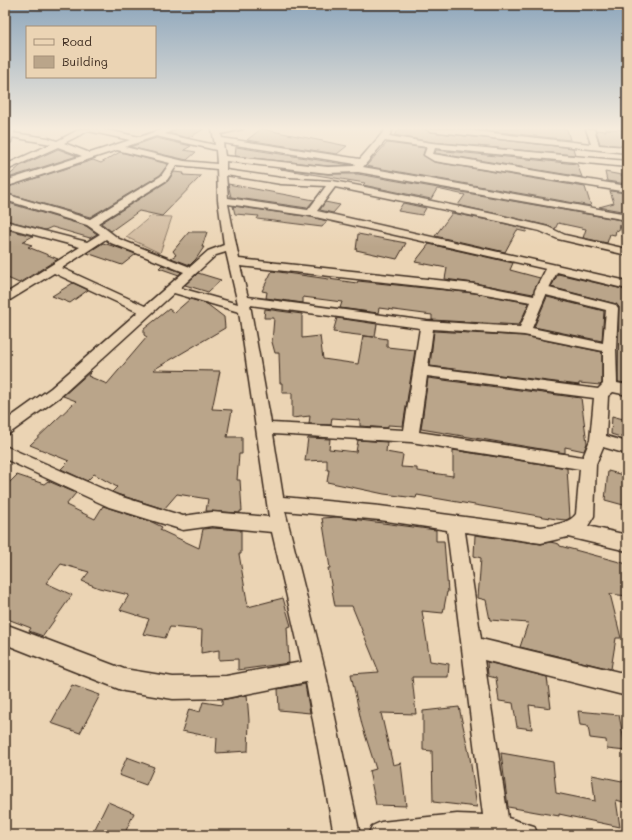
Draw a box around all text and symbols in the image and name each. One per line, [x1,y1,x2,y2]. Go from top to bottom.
legend [26,26,156,78]
text: Road [62,33,92,49]
text: Building [62,53,108,69]

